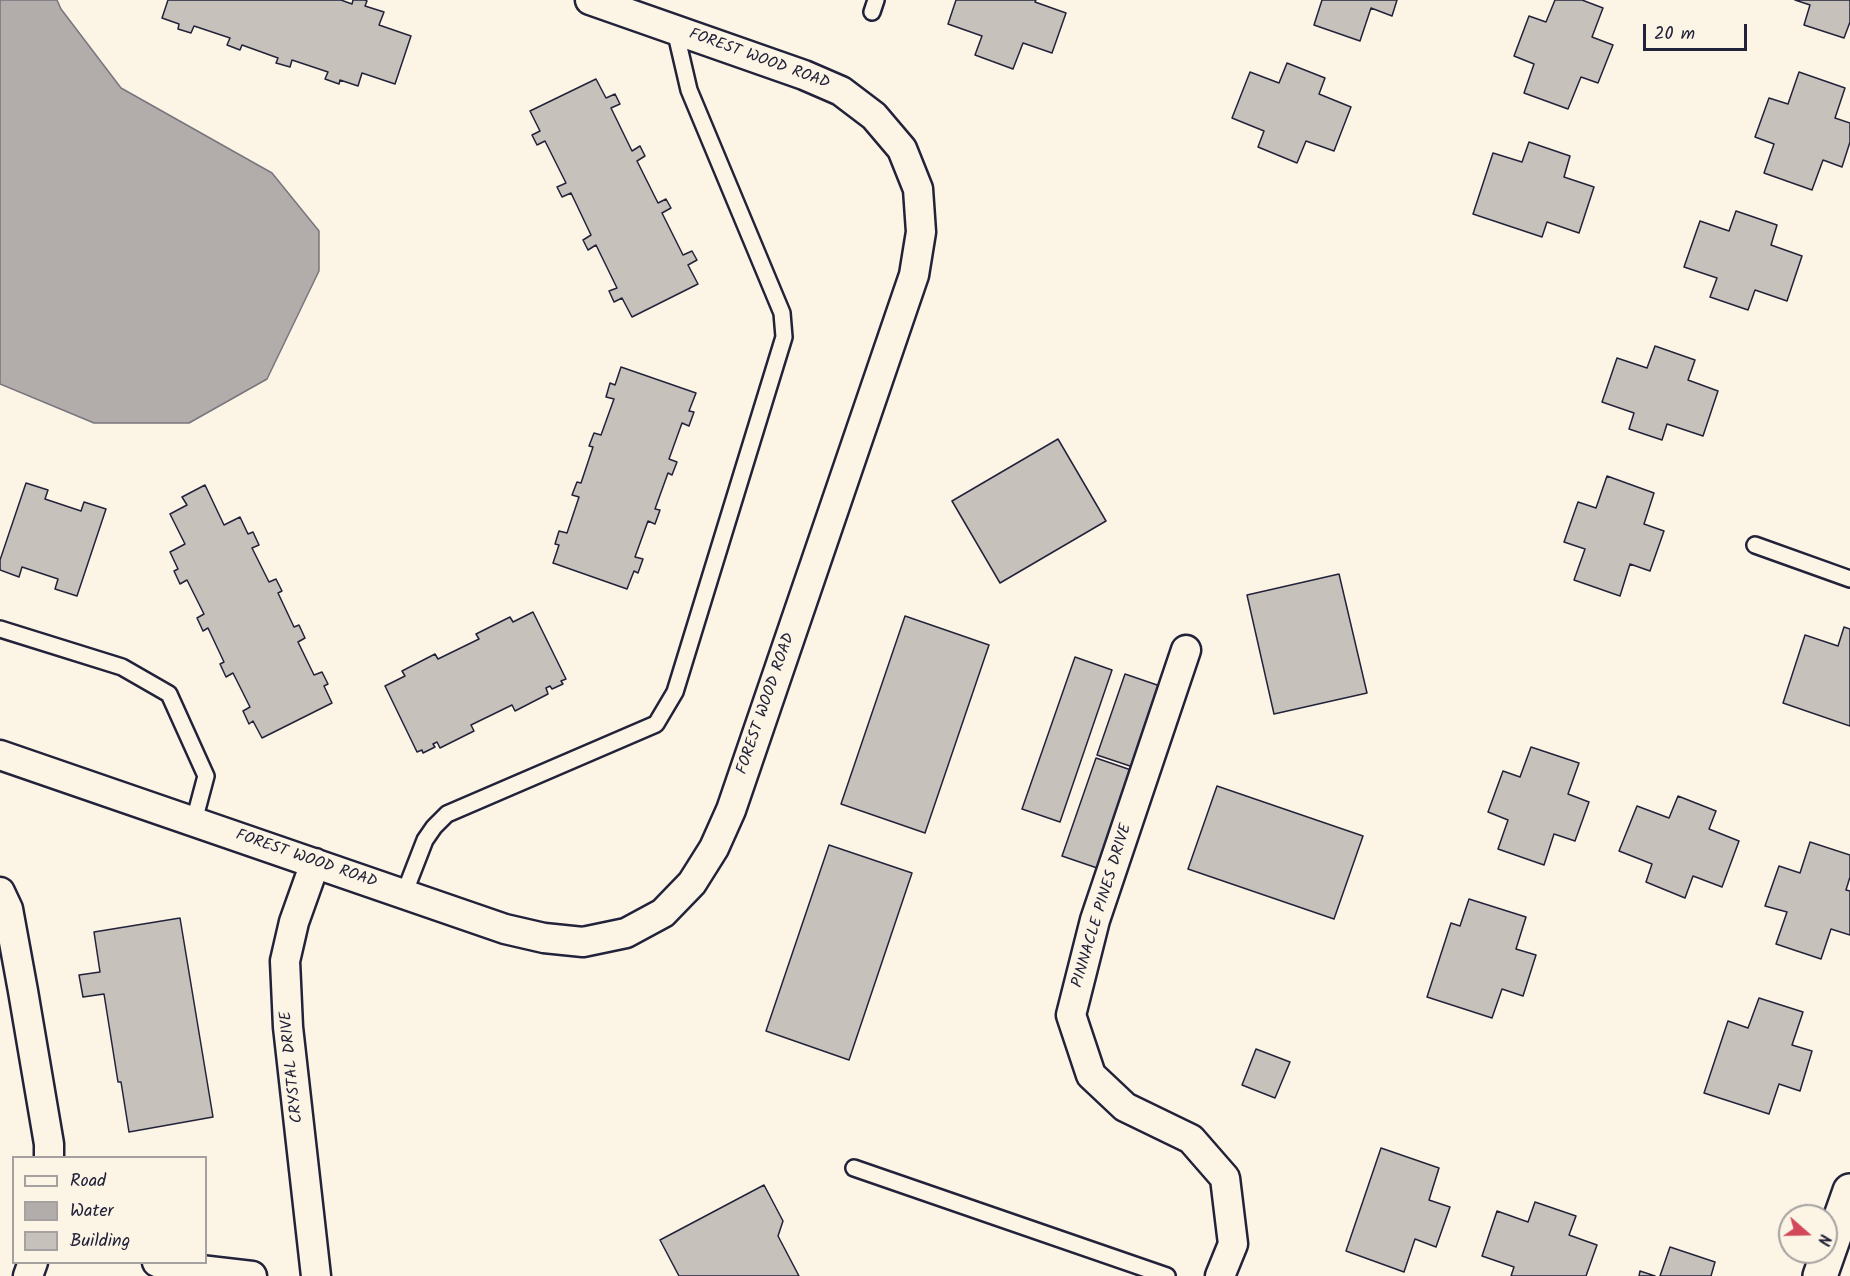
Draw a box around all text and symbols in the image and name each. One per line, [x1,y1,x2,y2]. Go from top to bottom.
scale bar [1646,12,1750,50]
text: 20 m [1654,20,1695,49]
street label: FOREST WOOD ROAD [686,26,832,94]
street label: FOREST WOOD ROAD [734,631,800,777]
street label: PINNACLE PINES DRIVE [1069,822,1137,990]
street label: FOREST WOOD ROAD [233,827,379,893]
street label: CRYSTAL DRIVE [278,1010,308,1124]
legend [12,1156,207,1264]
text: Road [70,1167,106,1196]
text: Water [70,1197,114,1226]
north arrow [1778,1204,1838,1264]
text: Building [70,1227,130,1256]
text: N [1810,1231,1837,1249]

